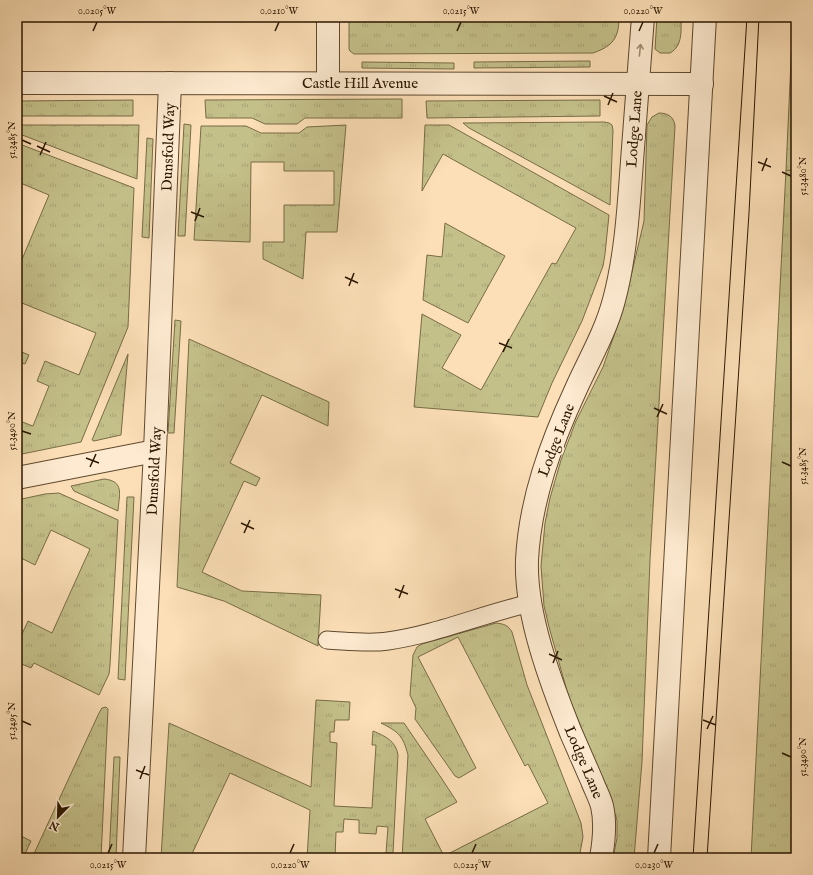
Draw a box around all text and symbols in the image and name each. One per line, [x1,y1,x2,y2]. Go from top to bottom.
text: 0.0205°W [78,5,116,18]
text: 0.0210°W [260,5,298,18]
text: 0.0215°W [443,5,480,18]
text: 0.0220°W [624,5,663,18]
one-way arrow [636,44,644,57]
street label: Castle Hill Avenue [302,74,418,93]
street label: Lodge Lane [622,90,647,168]
street label: Dunsfold Way [157,102,180,192]
text: 51.3485°N [6,121,19,159]
text: 51.3480°N [797,156,810,195]
street label: Lodge Lane [534,401,579,480]
text: 51.3490°N [6,411,19,451]
street label: Dunsfold Way [143,426,166,516]
text: 51.3485°N [797,447,810,485]
text: 51.3495°N [6,702,19,740]
street label: Lodge Lane [560,723,607,802]
text: 51.3490°N [797,737,810,777]
north arrow [38,797,78,837]
text: N [47,817,63,834]
text: 0.0215°W [90,859,127,872]
text: 0.0220°W [271,859,310,872]
text: 0.0225°W [453,859,491,872]
text: 0.0230°W [635,859,673,872]

